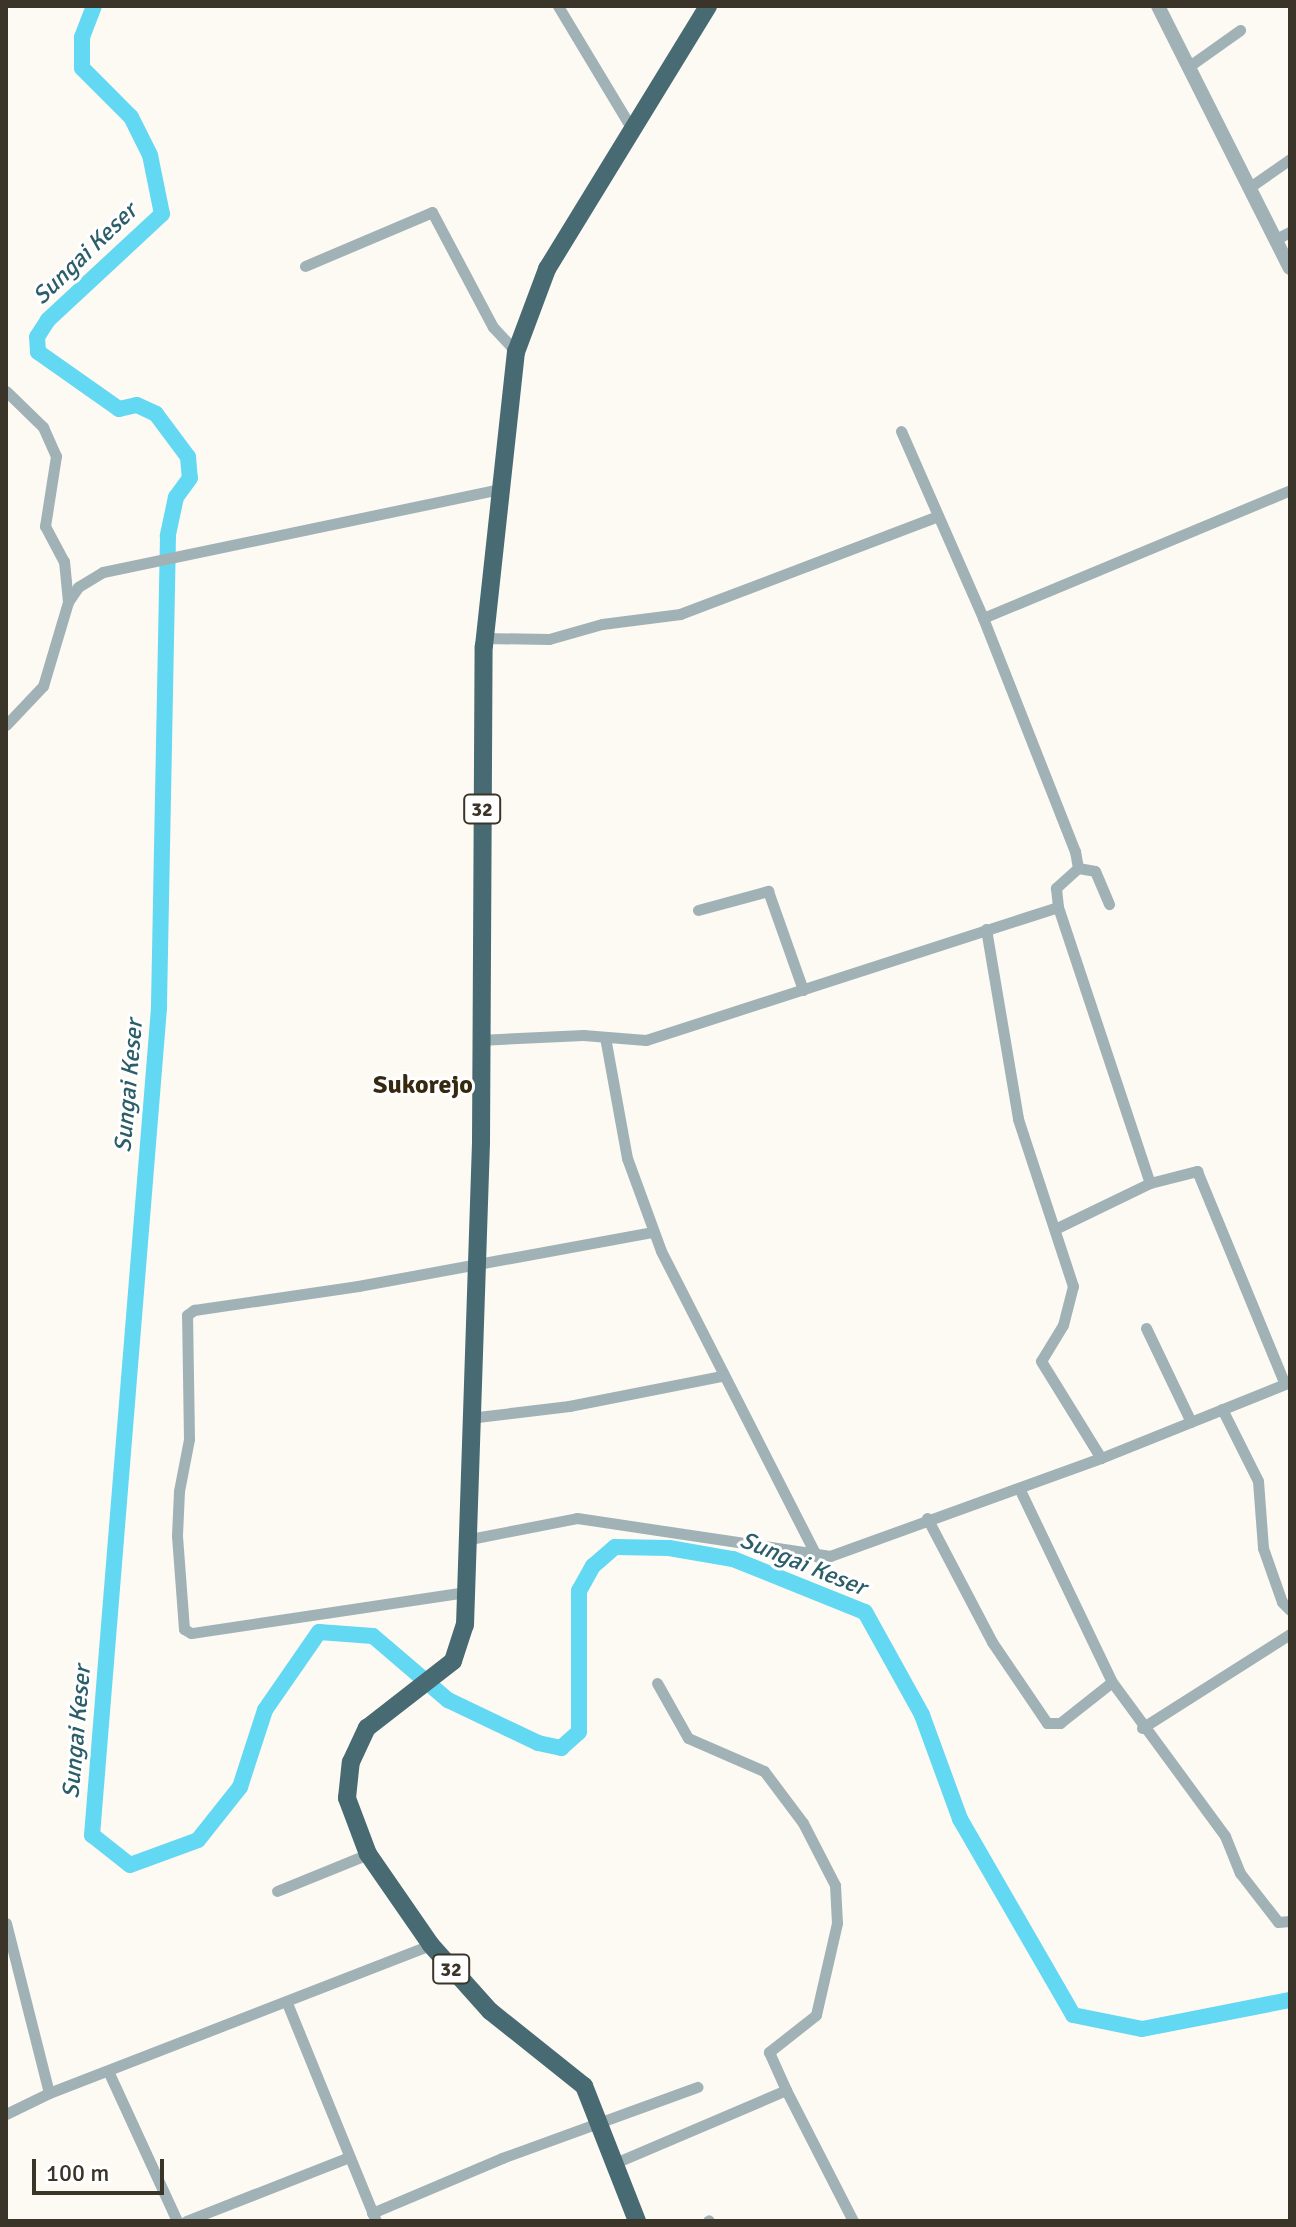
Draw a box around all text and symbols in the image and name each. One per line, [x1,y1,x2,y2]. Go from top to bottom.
water label: Sungai Keser [27,197,143,311]
road number: 32 [462,793,502,825]
water label: Sungai Keser [109,1018,149,1154]
district label: Sukorejo [373,1070,473,1102]
water label: Sungai Keser [736,1526,870,1602]
water label: Sungai Keser [57,1664,97,1800]
road number: 32 [431,1953,471,1985]
scale bar [36,2143,168,2193]
text: 100 m [46,2158,109,2188]

